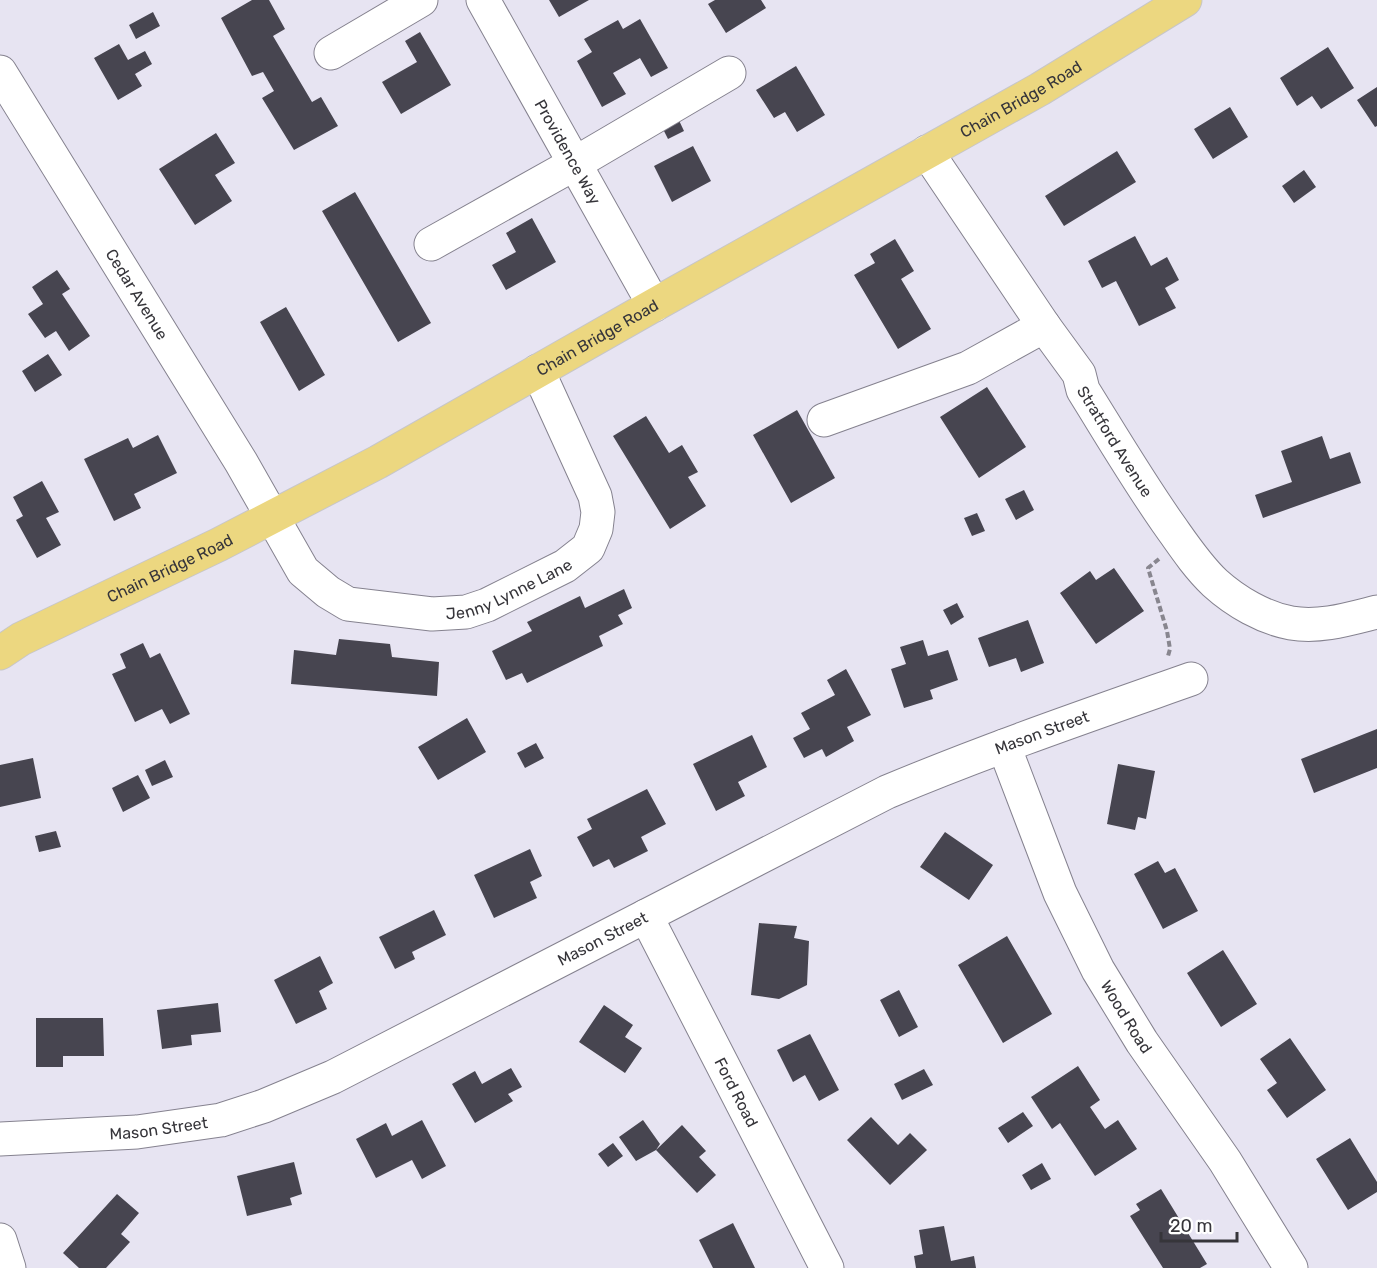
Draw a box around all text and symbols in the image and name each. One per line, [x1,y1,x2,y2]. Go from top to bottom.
street label: Chain Bridge Road [957,56,1085,141]
street label: Providence Way [531,96,605,208]
street label: Cedar Avenue [102,245,172,343]
street label: Chain Bridge Road [533,295,662,379]
street label: Stratford Avenue [1073,382,1157,500]
street label: Chain Bridge Road [104,530,236,606]
street label: Jenny Lynne Lane [445,555,576,623]
street label: Mason Street [992,706,1091,758]
street label: Mason Street [554,907,651,969]
street label: Wood Road [1097,977,1156,1057]
street label: Ford Road [711,1054,762,1130]
street label: Mason Street [109,1113,209,1143]
scale bar [1161,1205,1238,1243]
text: 20 m [1170,1215,1212,1237]

